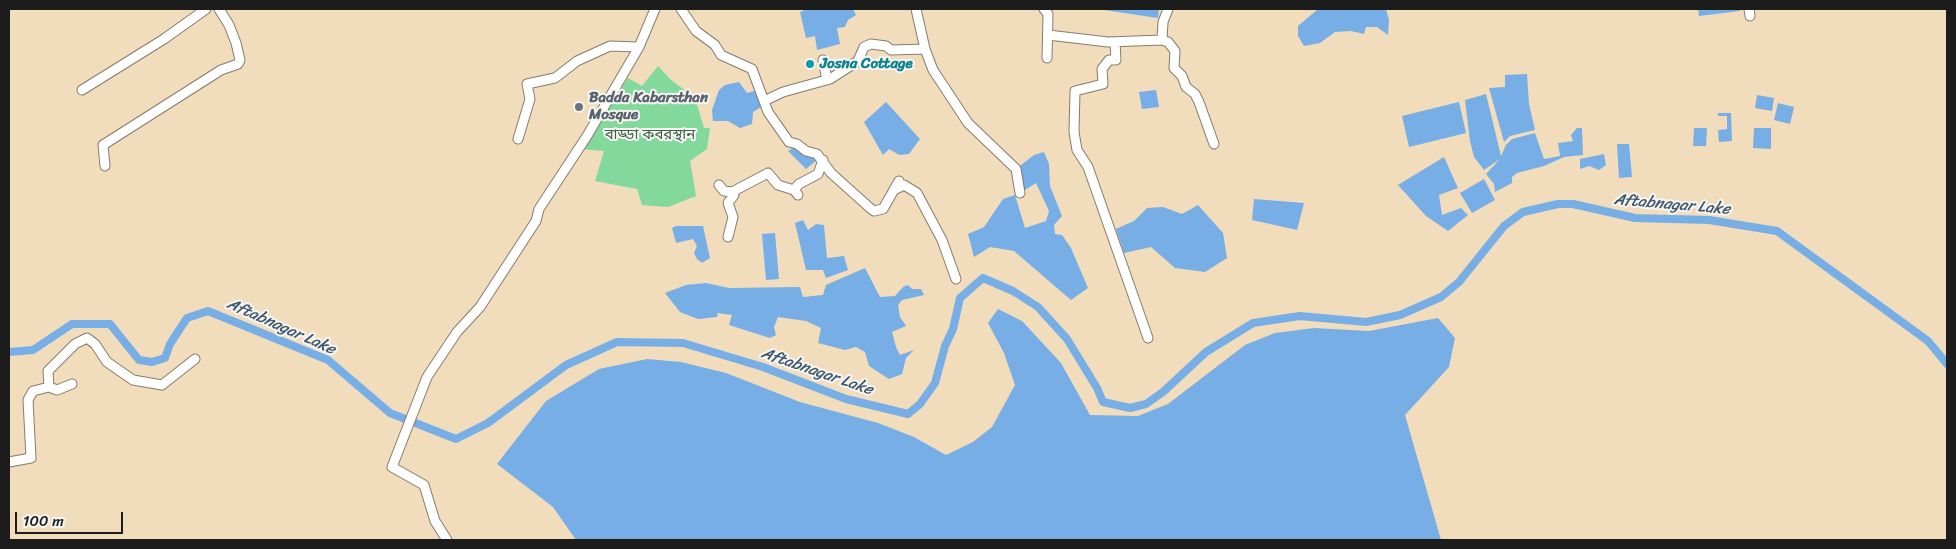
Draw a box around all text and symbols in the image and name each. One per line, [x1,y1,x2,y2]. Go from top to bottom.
place label: Josna Cottage [820,55,913,73]
marker: Josna Cottage [804,58,816,70]
place label: Badda Kabarsthan Mosque [589,89,708,124]
marker: Badda Kabarsthan Mosque [573,101,585,113]
park label: বাড্ডা কবরস্থান [605,126,695,144]
water label: Aftabnagar Lake [1613,190,1731,220]
water label: Aftabnagar Lake [224,295,338,359]
water label: Aftabnagar Lake [759,344,875,400]
scale bar [18,502,125,534]
text: 100 m [23,508,64,534]

